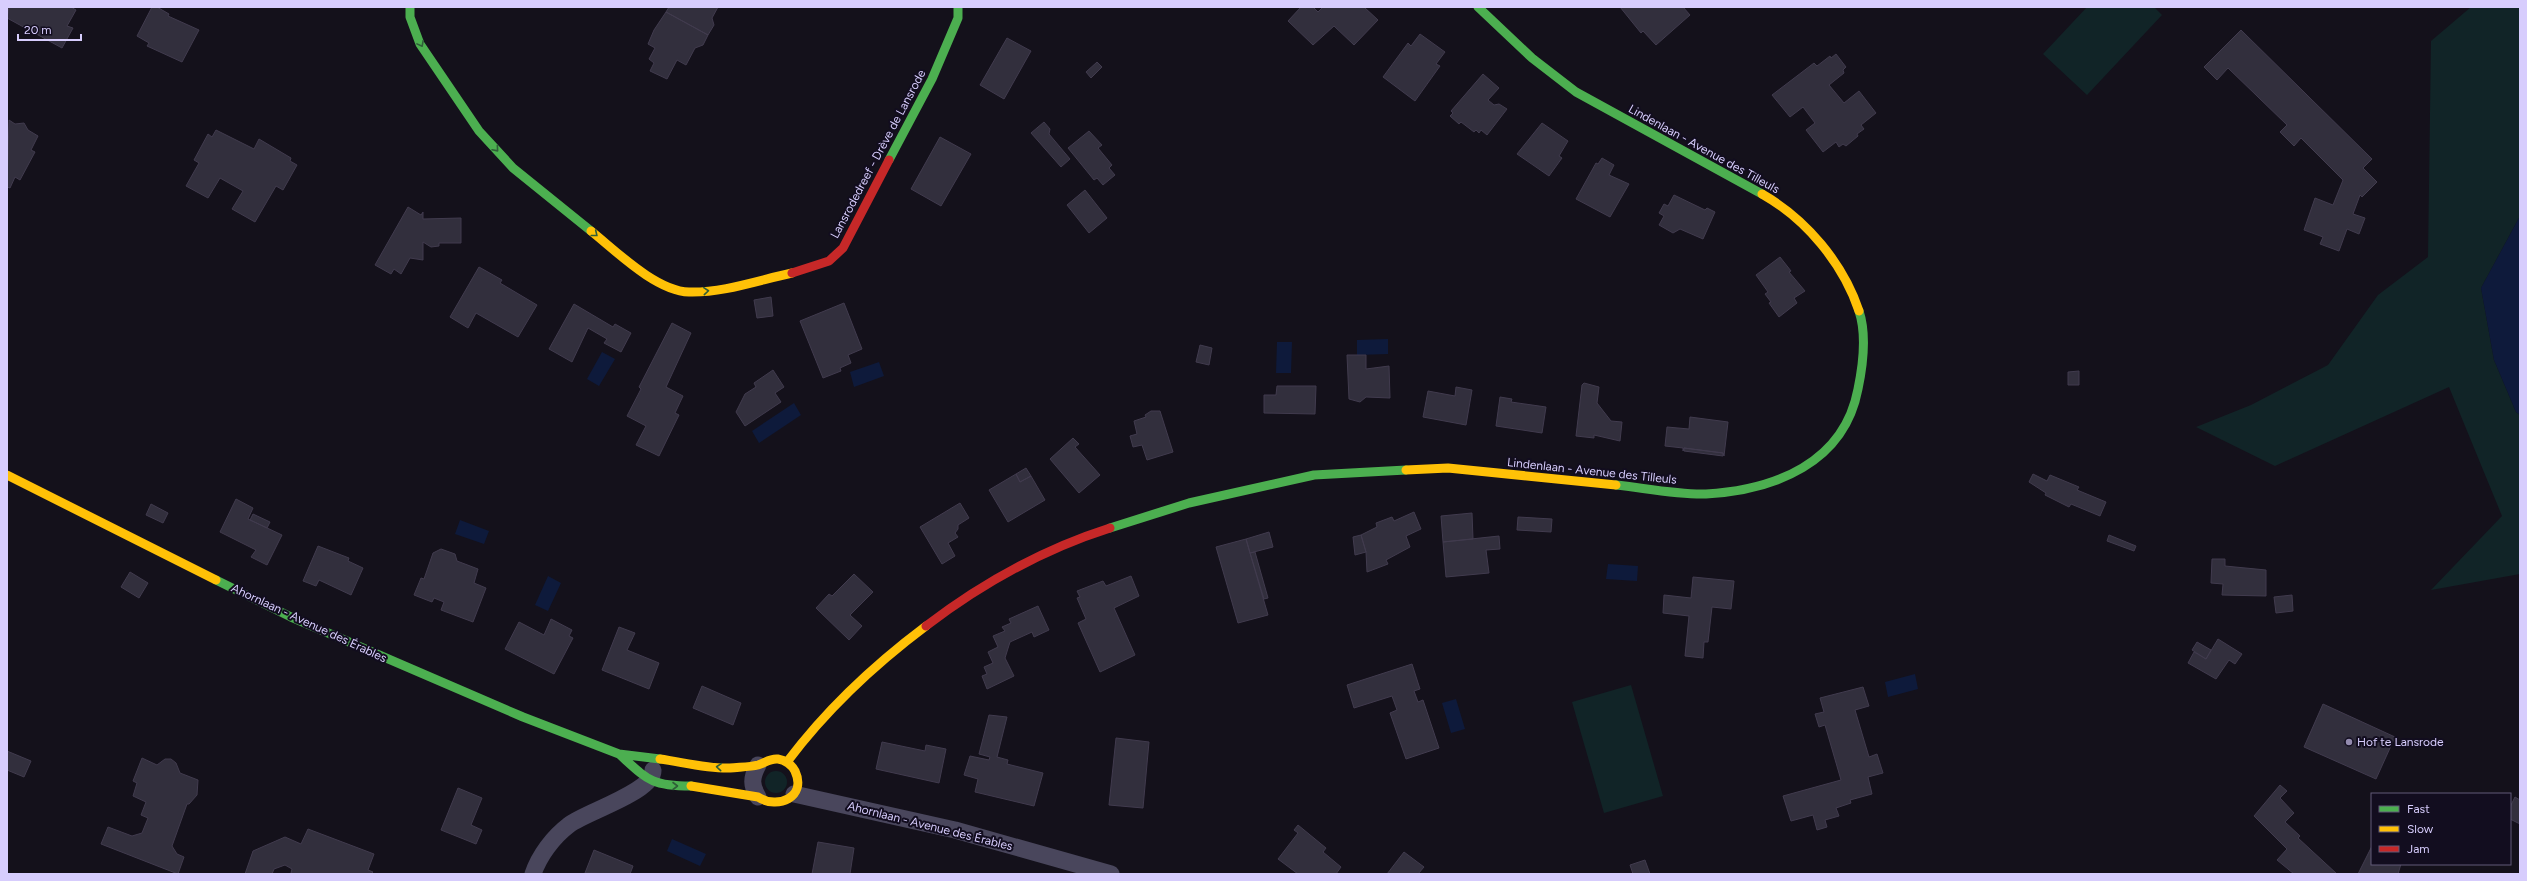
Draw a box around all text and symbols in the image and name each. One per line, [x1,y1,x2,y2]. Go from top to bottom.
scale bar [18,16,81,42]
text: 20 m [24,23,52,37]
one-way arrow [416,40,423,47]
street label: Lansrodedreef - Drève de Lansrode [827,67,929,241]
street label: Lindenlaan - Avenue des Tilleuls [1626,102,1782,197]
one-way arrow [491,145,498,152]
one-way arrow [590,229,597,236]
one-way arrow [703,286,710,295]
street label: Lindenlaan - Avenue des Tilleuls [1507,455,1678,487]
street label: Ahornlaan - Avenue des Érables [229,581,389,665]
place label: Hof te Lansrode [2357,735,2444,749]
marker: Hof te Lansrode [2344,737,2354,747]
one-way arrow [716,763,722,772]
one-way arrow [672,782,678,790]
legend [2371,793,2511,865]
street label: Ahornlaan - Avenue des Érables [846,799,1014,853]
text: Fast [2407,802,2430,816]
text: Slow [2407,822,2434,836]
text: Jam [2407,842,2430,856]

